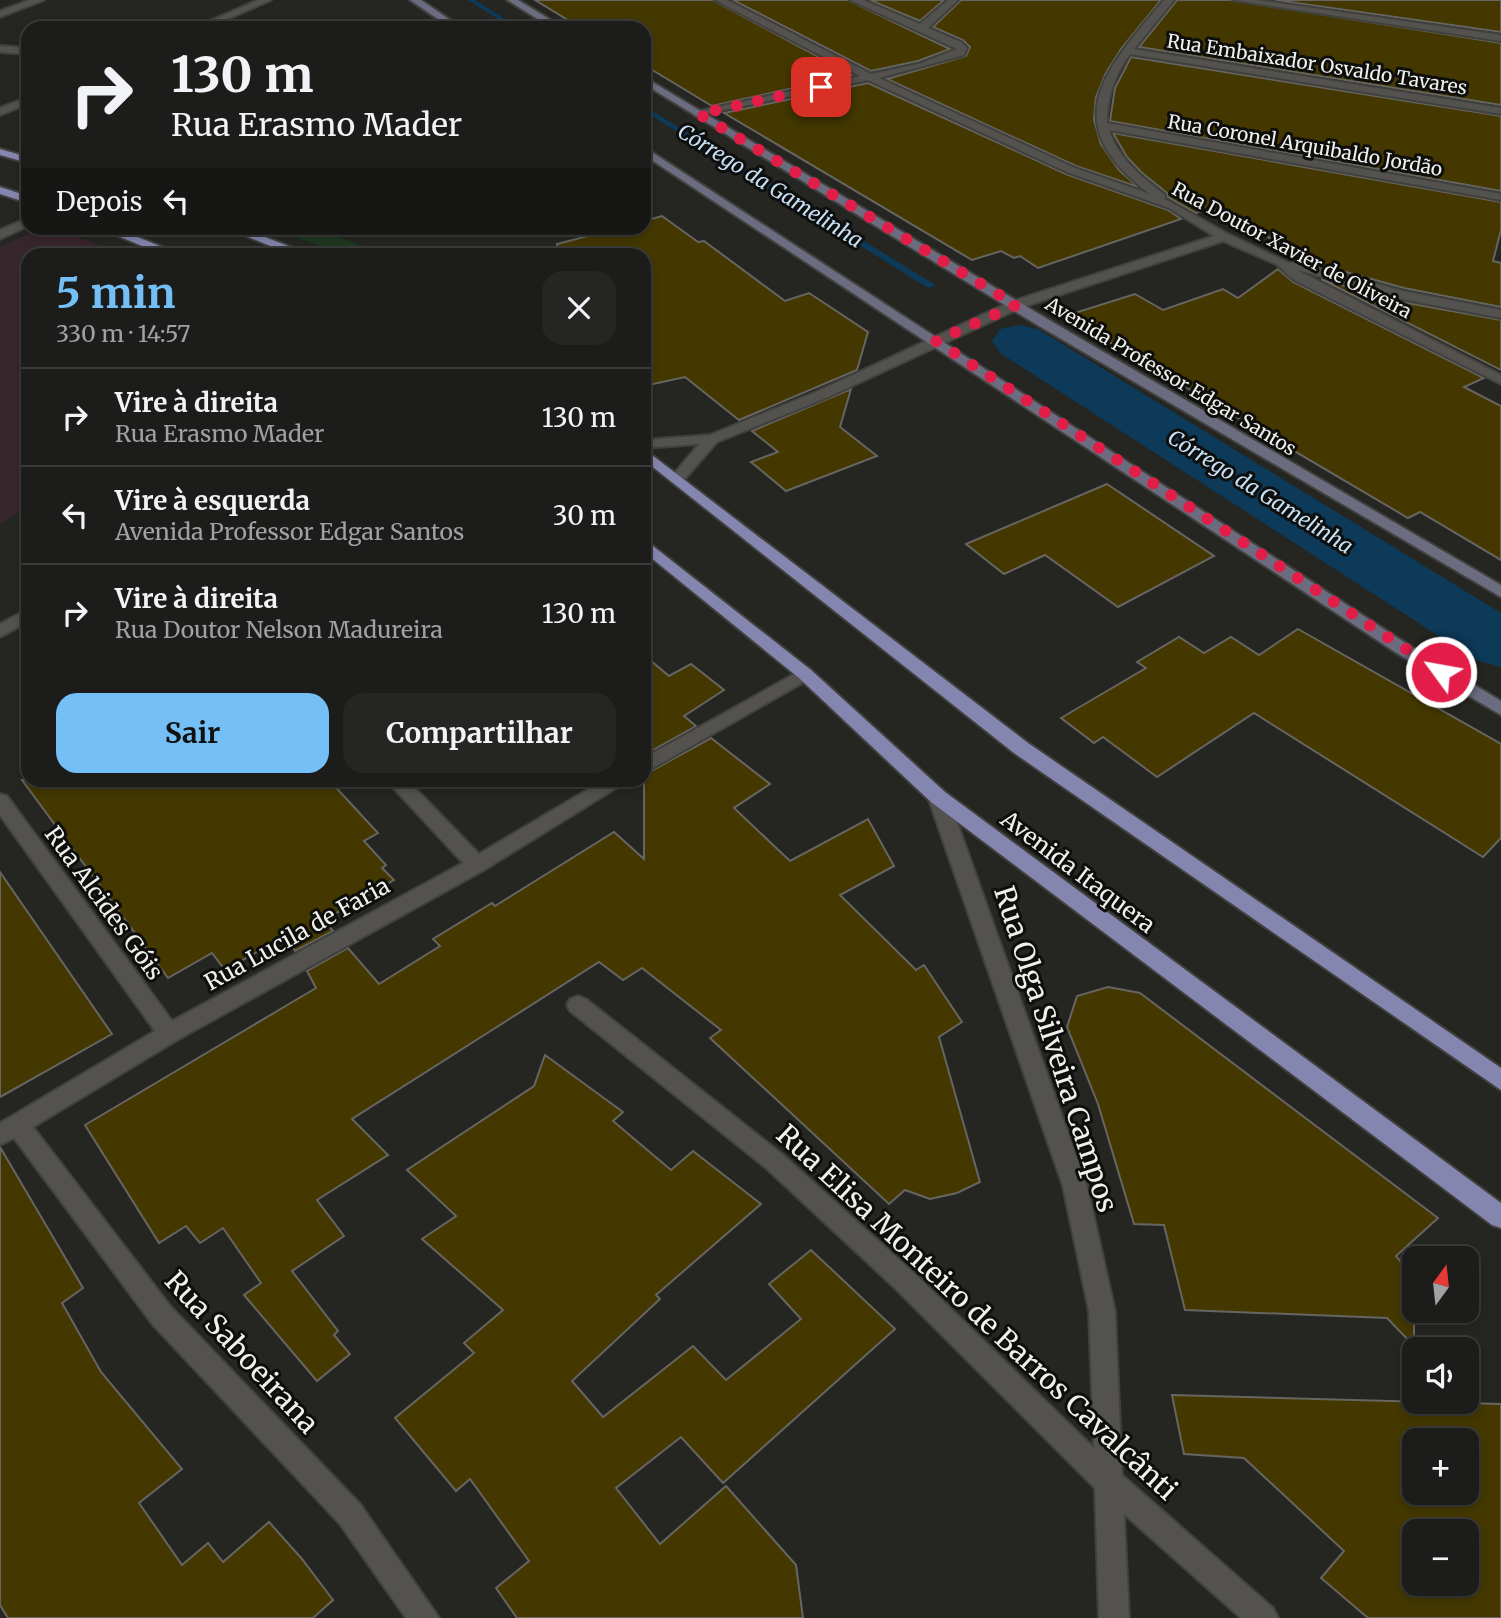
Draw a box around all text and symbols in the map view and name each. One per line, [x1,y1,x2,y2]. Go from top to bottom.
street label: Rua Embaixador Osvaldo Tavares [1165,28,1469,100]
text: 130 m [171,44,314,105]
icon: right [56,49,147,140]
pin [791,57,851,117]
icon: arrive [802,68,840,106]
text: Rua Erasmo Mader [171,105,462,145]
street label: Rua Coronel Arquibaldo Jordão [1166,109,1444,181]
water label: Córrego da Gamelinha [672,117,868,254]
street label: Rua Doutor Xavier de Oliveira [1168,176,1416,324]
icon: left [157,182,195,220]
text: Depois [56,185,143,218]
text: 5 min [56,267,175,319]
button: close [542,271,616,345]
street label: Avenida Professor Edgar Santos [1040,291,1301,461]
text: 330 m · 14:57 [56,319,190,348]
text: Vire à direita [115,386,278,419]
icon: right [56,398,94,436]
text: 130 m [542,401,616,434]
text: Rua Erasmo Mader [115,419,324,448]
water label: Córrego da Gamelinha [1162,423,1358,560]
text: Vire à esquerda [115,484,310,517]
icon: left [56,496,94,534]
text: 30 m [553,499,616,532]
text: Avenida Professor Edgar Santos [115,517,464,546]
text: Vire à direita [115,582,278,615]
icon: right [56,594,94,632]
text: 130 m [542,597,616,630]
text: Rua Doutor Nelson Madureira [115,615,443,644]
position arrow [1404,635,1478,709]
button: Sair [56,693,329,773]
button: Compartilhar [343,693,616,773]
street label: Avenida Itaquera [995,804,1161,939]
street label: Rua Alcides Góis [39,820,170,985]
street label: Rua Lucila de Faria [199,871,394,996]
street label: Rua Olga Silveira Campos [986,881,1126,1217]
street label: Rua Elisa Monteiro de Barros Cavalcânti [769,1116,1185,1508]
north arrow [1402,1246,1479,1323]
map controls [1402,1246,1479,1596]
street label: Rua Saboeirana [157,1263,327,1441]
button: sound [1402,1337,1479,1414]
button: + [1402,1428,1479,1505]
button: − [1402,1519,1479,1596]

